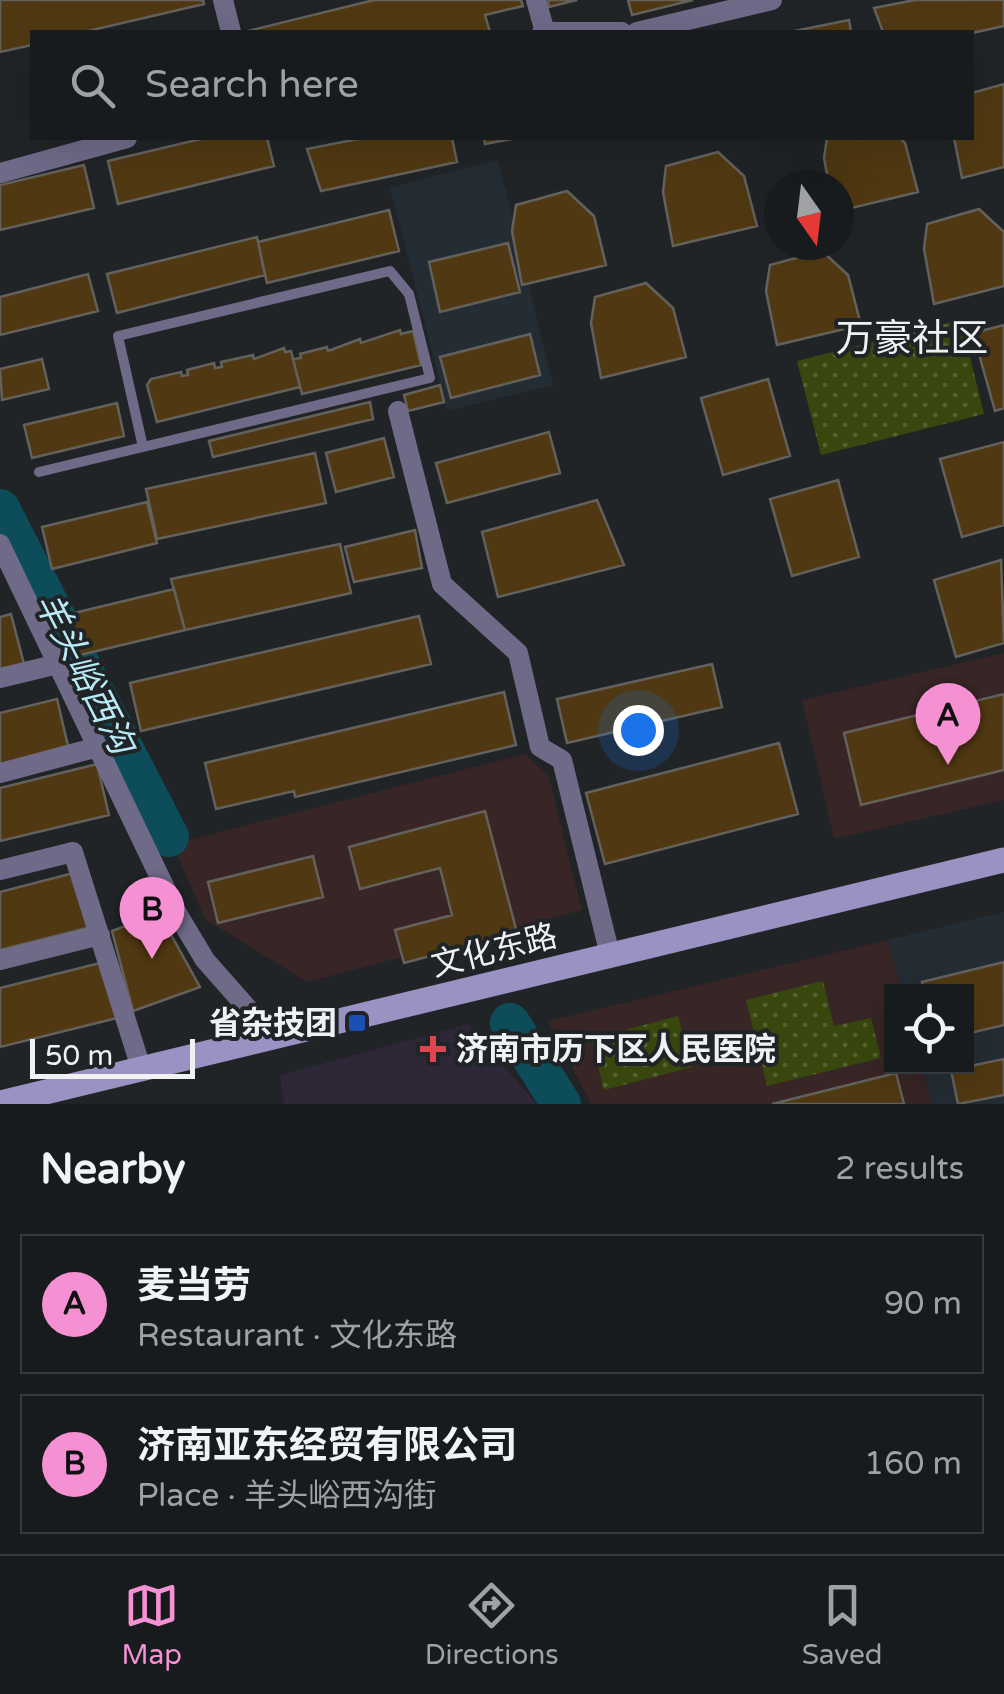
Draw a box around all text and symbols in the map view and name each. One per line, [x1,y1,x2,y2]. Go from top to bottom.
search box [30,30,974,140]
icon: search [65,58,120,113]
text: Search here [145,62,359,108]
north arrow [764,170,854,260]
district label: 万豪社区 [836,316,988,362]
water label: 羊头峪西沟 [26,586,144,765]
pin: A [916,682,980,765]
your location [613,705,664,756]
pin: B [120,876,184,959]
street label: 文化东路 [428,917,561,985]
map controls [884,984,974,1074]
button: locate [884,984,974,1074]
place label: 省杂技团 [209,1005,337,1043]
marker: 省杂技团 [346,1012,368,1034]
place label: 济南市历下区人民医院 [456,1031,776,1069]
scale bar [30,1034,195,1078]
marker: 济南市历下区人民医院 [420,1036,446,1062]
text: 50 m [45,1039,113,1073]
text: Nearby [40,1144,185,1195]
text: 2 results [835,1150,964,1188]
text: 麦当劳 [137,1263,251,1309]
text: A [63,1285,86,1323]
text: 90 m [884,1285,962,1323]
text: Restaurant · 文化东路 [137,1317,457,1355]
text: 济南亚东经贸有限公司 [137,1423,517,1469]
text: B [63,1445,86,1483]
text: 160 m [864,1445,962,1483]
text: Place · 羊头峪西沟街 [137,1477,436,1515]
tab: Map [121,1578,182,1672]
tab: Directions [425,1578,559,1672]
tab: Saved [802,1578,883,1672]

